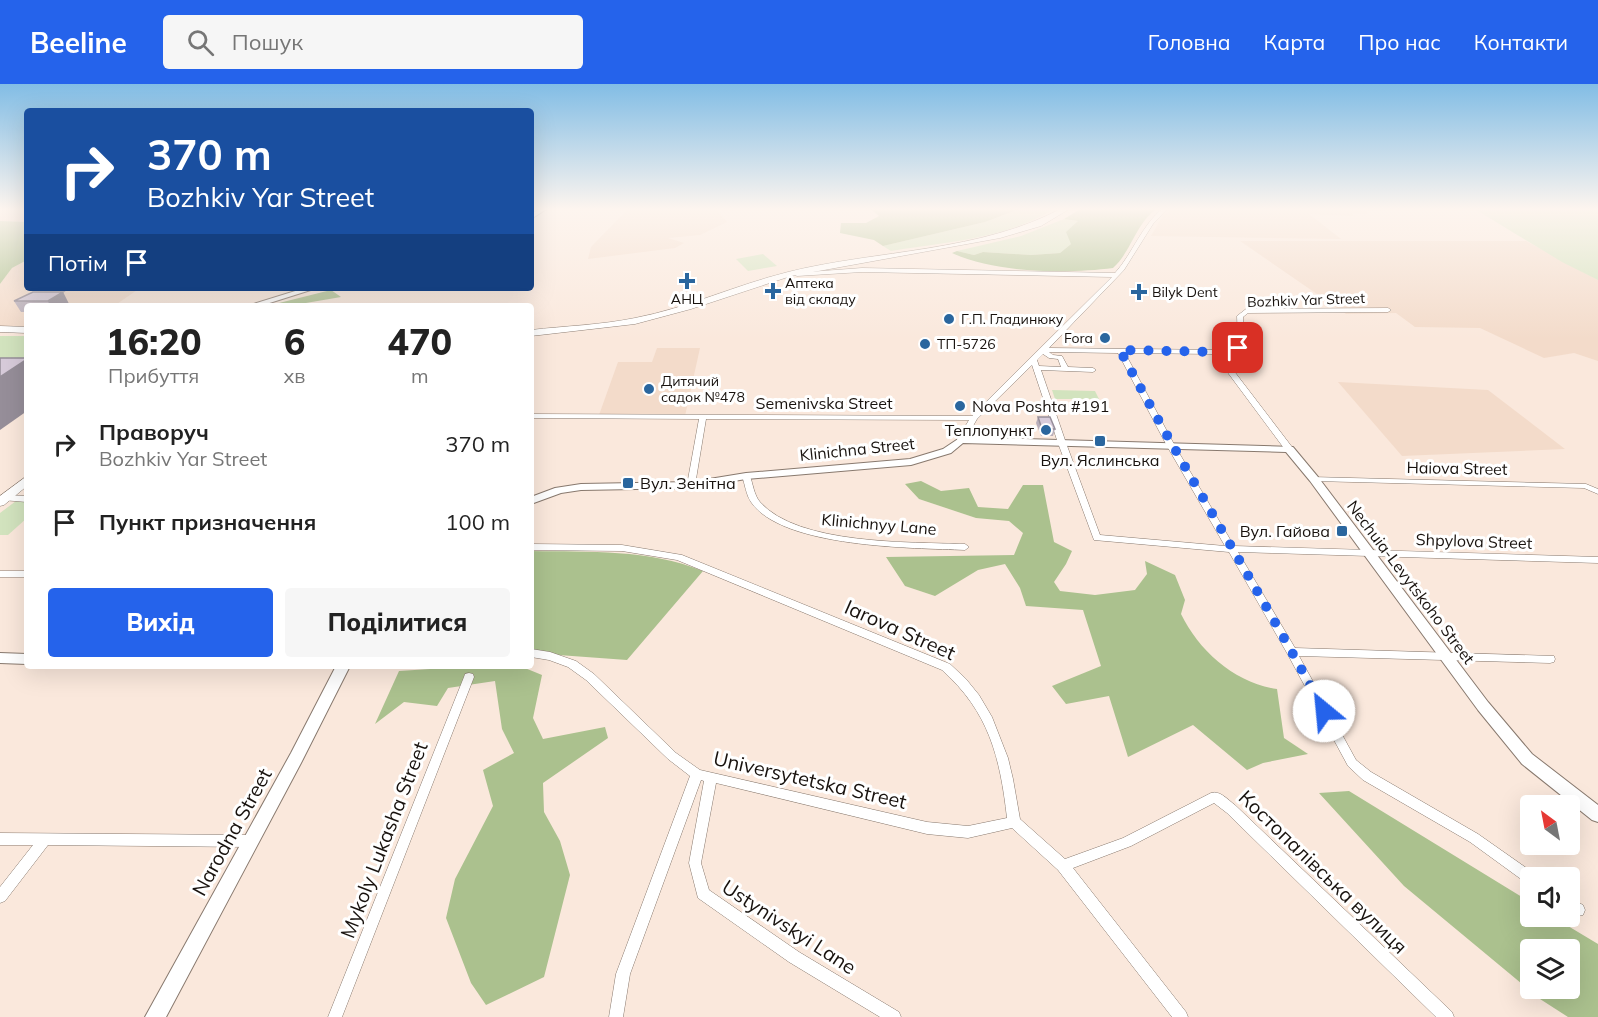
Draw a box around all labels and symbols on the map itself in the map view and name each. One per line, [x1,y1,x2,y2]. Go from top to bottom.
marker: АНЦ [680,274,694,288]
place label: Аптека від складу [785,274,856,308]
marker: Bilyk Dent [1130,283,1148,301]
place label: Bilyk Dent [1152,283,1218,301]
marker: Аптека від складу [766,284,780,298]
street label: Bozhkiv Yar Street [1247,289,1365,311]
place label: АНЦ [671,290,703,308]
place label: Г.П. Гладинюку [961,310,1064,328]
marker: Г.П. Гладинюку [942,312,956,326]
pin [1212,322,1263,373]
place label: Fora [1064,329,1093,347]
marker: Fora [1098,331,1112,345]
place label: ТП-5726 [937,335,996,353]
marker: ТП-5726 [918,337,932,351]
place label: Дитячий садок №478 [661,372,745,406]
marker: Дитячий садок №478 [642,382,656,396]
street label: Semenivska Street [755,393,893,413]
place label: Nova Poshta #191 [972,396,1109,416]
marker: Nova Poshta #191 [953,399,967,413]
place label: Теплопункт [945,420,1035,440]
marker: Теплопункт [1039,423,1053,437]
street label: Klinichna Street [798,433,916,465]
marker: Вул. Яслинська [1093,434,1107,448]
place label: Вул. Яслинська [1040,450,1160,470]
street label: Haiova Street [1406,457,1508,479]
place label: Вул. Зенітна [640,473,736,493]
marker: Вул. Зенітна [621,476,635,490]
street label: Nechuia-Levytskoho Street [1343,496,1479,668]
street label: Klinichnyy Lane [821,509,937,539]
place label: Вул. Гайова [1240,521,1330,541]
marker: Вул. Гайова [1335,524,1349,538]
street label: Shpylova Street [1415,529,1533,553]
street label: Iarova Street [841,594,959,665]
position arrow [1292,679,1356,743]
street label: Mykoly Lukasha Street [335,738,433,942]
street label: Universytetska Street [711,745,909,814]
street label: Narodna Street [186,764,277,900]
street label: Костопалівська вулиця [1234,785,1413,959]
north arrow [1520,795,1580,855]
street label: Ustynivskyi Lane [717,874,861,979]

